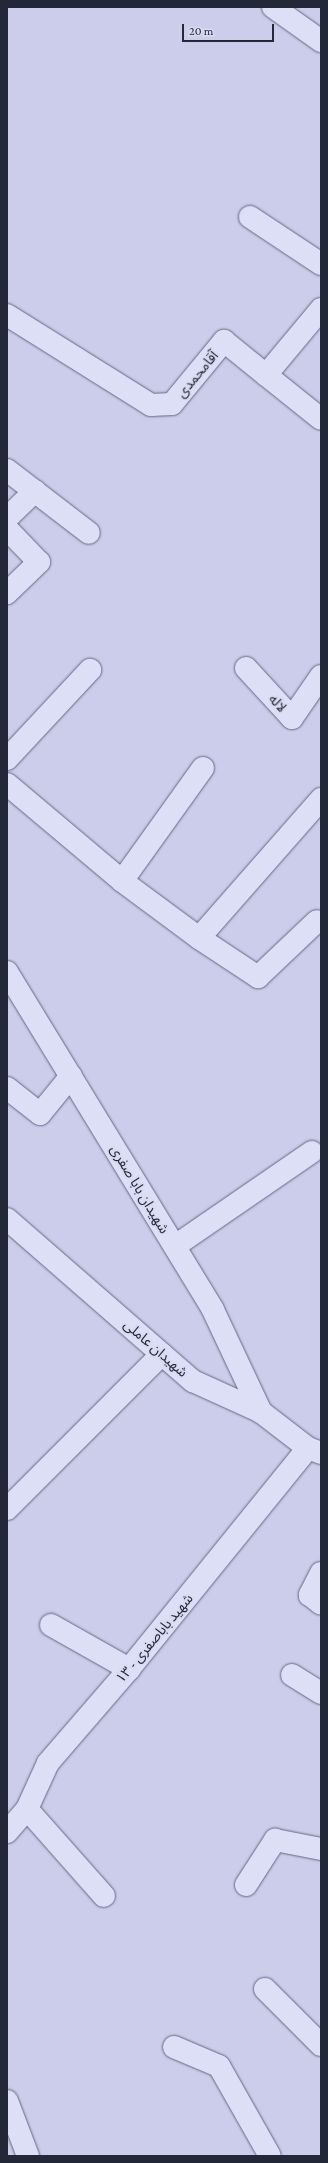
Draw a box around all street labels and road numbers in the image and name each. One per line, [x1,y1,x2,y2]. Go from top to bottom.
street label: آقامحمدی [173,347,221,401]
street label: لاله [266,690,290,716]
street label: شهیدان بابا صفری [107,1142,173,1236]
street label: شهیدان عاملی [121,1316,191,1380]
street label: شهید باباصفری - ۱۳ [112,1590,196,1686]

